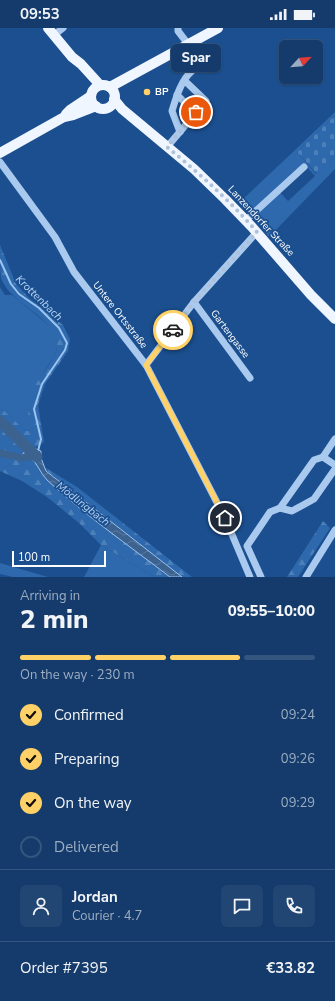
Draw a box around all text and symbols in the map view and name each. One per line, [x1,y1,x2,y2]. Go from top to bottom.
text: 09:53 [20,4,60,24]
north arrow [279,40,323,84]
map controls [279,40,323,84]
callout: Spar [171,44,221,72]
text: Spar [182,49,210,67]
place label: BP [155,85,169,99]
marker: BP [142,87,152,97]
pin [179,95,213,129]
icon: bag [185,101,207,123]
street label: Lanzendorfer Straße [225,183,297,259]
water label: Krottenbach [12,272,66,324]
street label: Untere Ortsstraße [89,279,151,351]
street label: Gartengasse [207,307,253,361]
courier [153,310,193,350]
icon: car [162,319,184,341]
water label: Mödlingbach [53,478,113,530]
pin [208,501,242,535]
icon: home [214,507,236,529]
scale bar [12,549,106,568]
text: 100 m [18,550,50,565]
text: Arriving in [20,587,80,605]
text: 09:55–10:00 [228,601,315,621]
text: 2 min [20,602,88,637]
text: On the way · 230 m [20,666,135,684]
icon: check [20,704,42,726]
text: Confirmed [54,705,124,725]
text: 09:24 [281,706,315,724]
icon: check [20,748,42,770]
text: Preparing [54,749,119,769]
text: 09:26 [281,750,315,768]
icon: check [20,792,42,814]
text: On the way [54,793,132,813]
text: 09:29 [281,794,315,812]
text: Delivered [54,837,119,857]
button: person [20,885,62,927]
button: chat [221,885,263,927]
button: phone [273,885,315,927]
text: Jordan [72,887,118,907]
text: Courier · 4.7 [72,907,142,925]
text: Order #7395 [20,958,108,978]
text: €33.82 [266,958,315,978]

